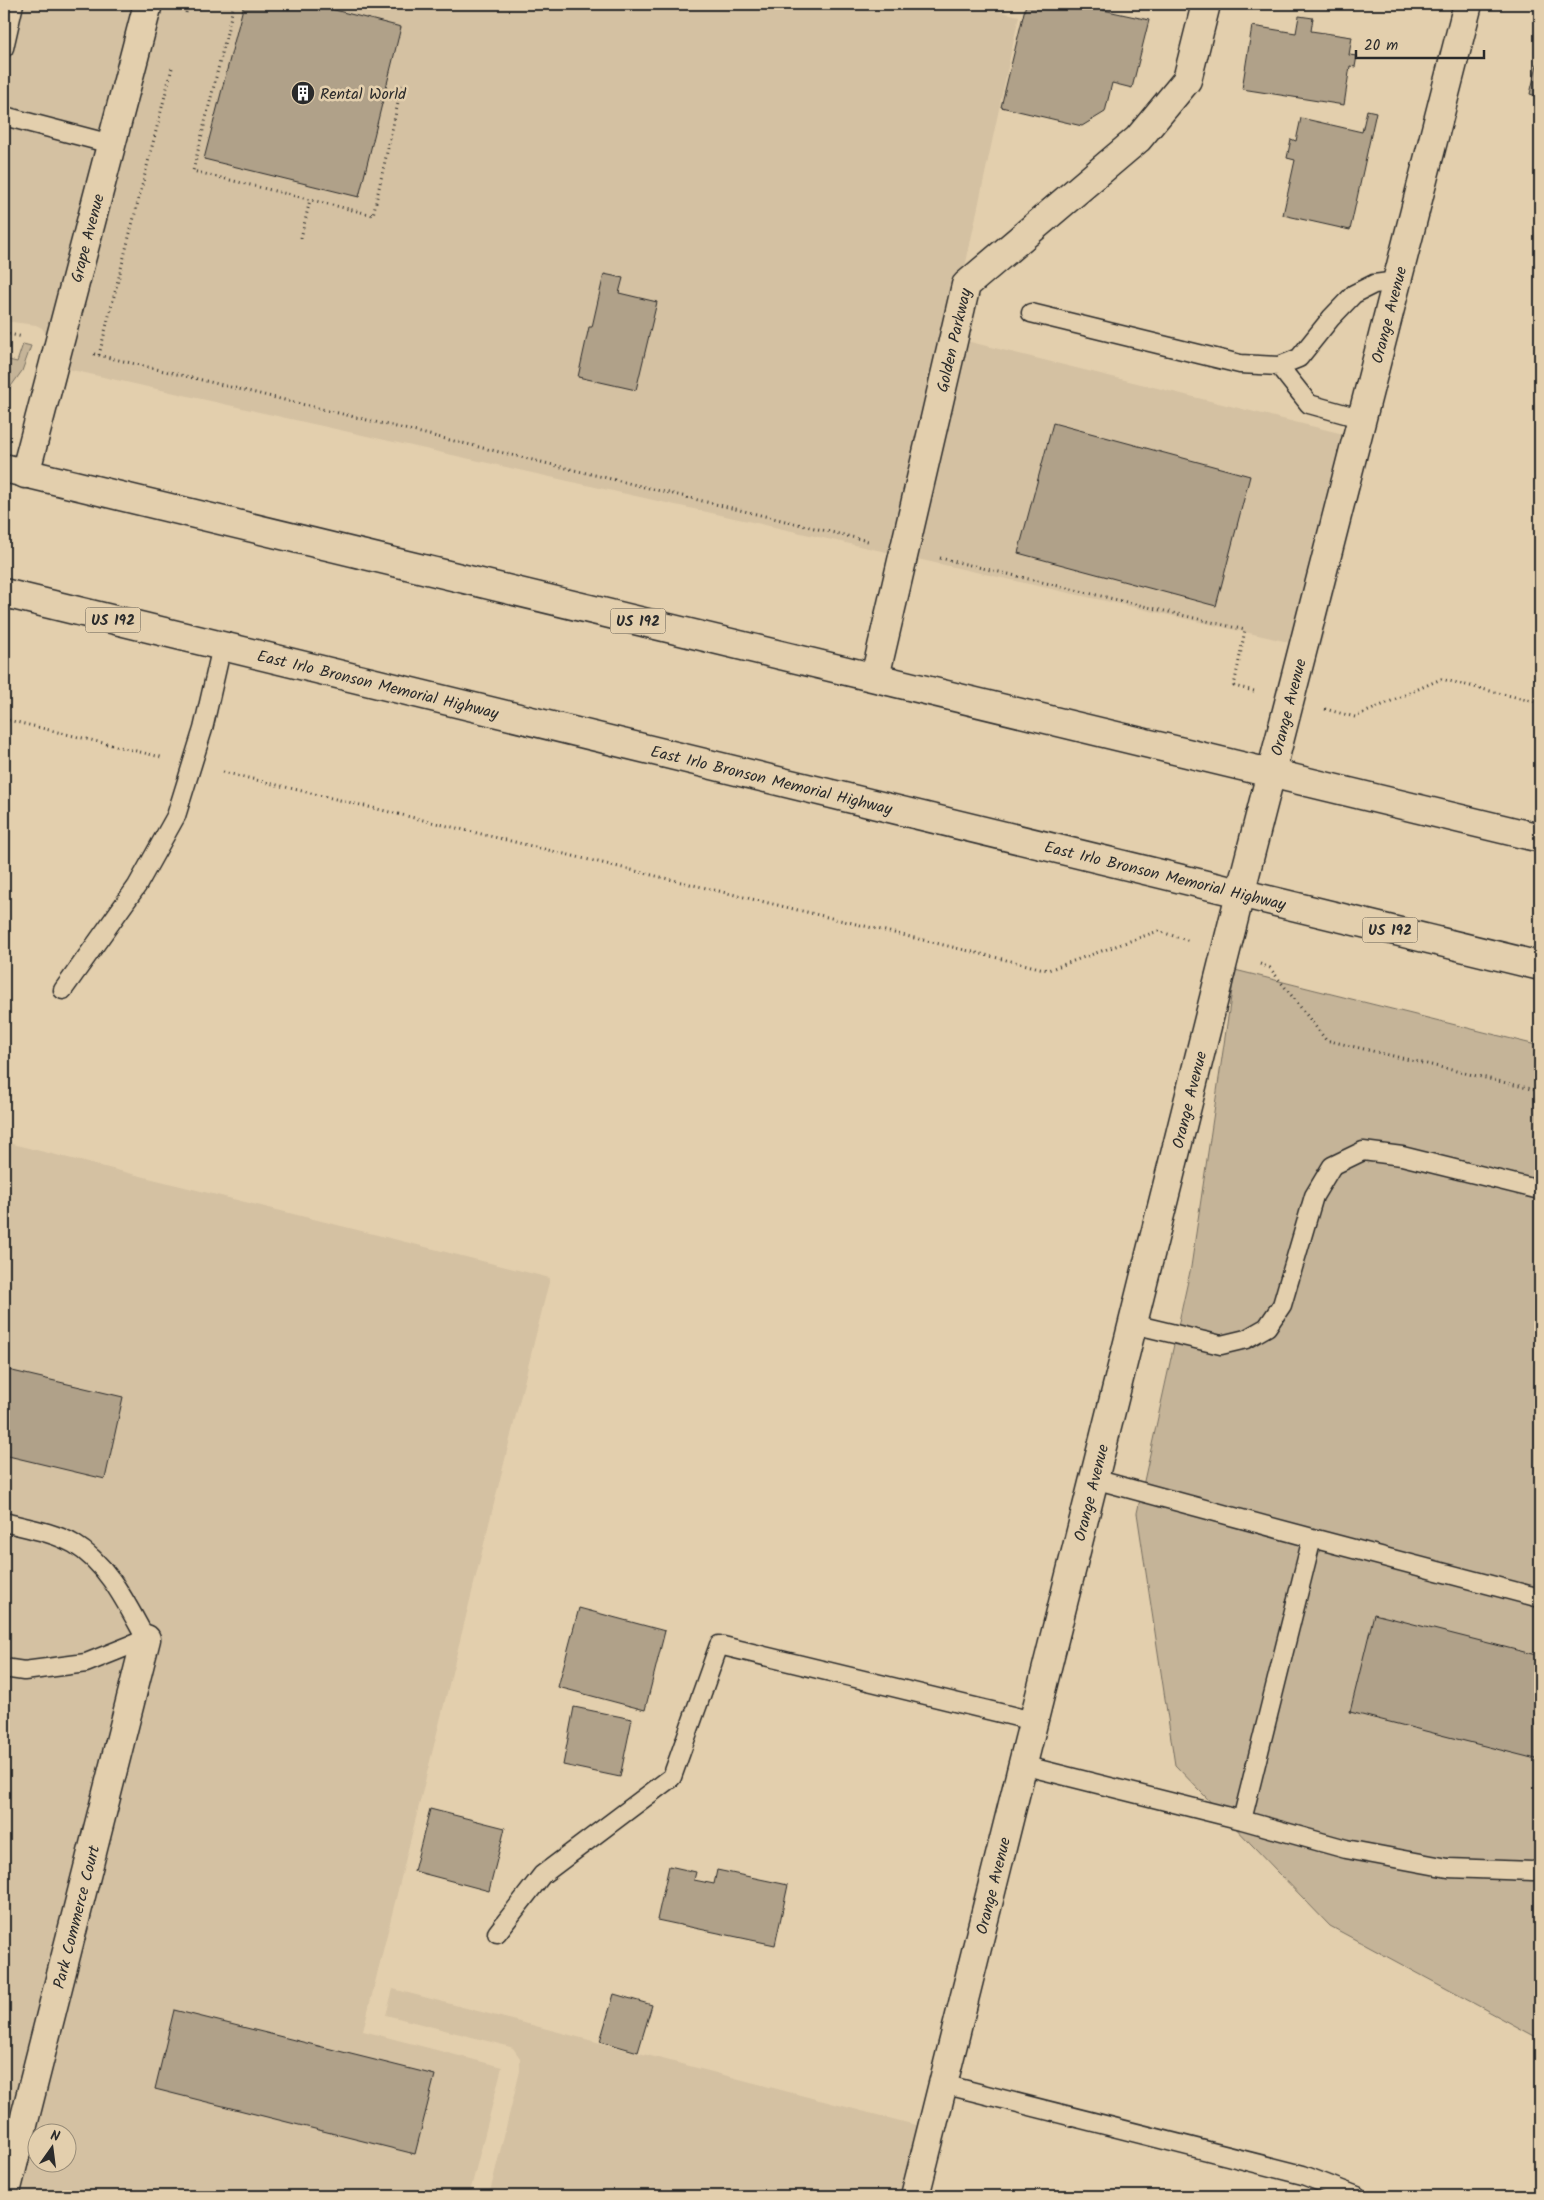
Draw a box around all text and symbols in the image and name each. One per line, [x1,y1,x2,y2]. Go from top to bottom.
scale bar [1356,28,1484,60]
text: 20 m [1364,34,1398,58]
building icon: Rental World [290,80,316,106]
place label: Rental World [320,82,407,107]
street label: Grape Avenue [65,191,112,286]
street label: Orange Avenue [1365,264,1414,366]
street label: Golden Parkway [931,285,979,395]
road number: US 192 [86,608,140,632]
road number: US 192 [610,608,666,634]
street label: East Irlo Bronson Memorial Highway [254,644,502,727]
street label: Orange Avenue [1265,656,1314,759]
street label: East Irlo Bronson Memorial Highway [648,739,895,822]
street label: East Irlo Bronson Memorial Highway [1042,835,1289,918]
road number: US 192 [1362,918,1418,942]
street label: Orange Avenue [1166,1049,1214,1151]
street label: Orange Avenue [1068,1442,1116,1544]
street label: Orange Avenue [970,1835,1018,1937]
street label: Park Commerce Court [47,1842,107,1992]
north arrow [28,2122,78,2172]
text: N [48,2125,62,2148]

